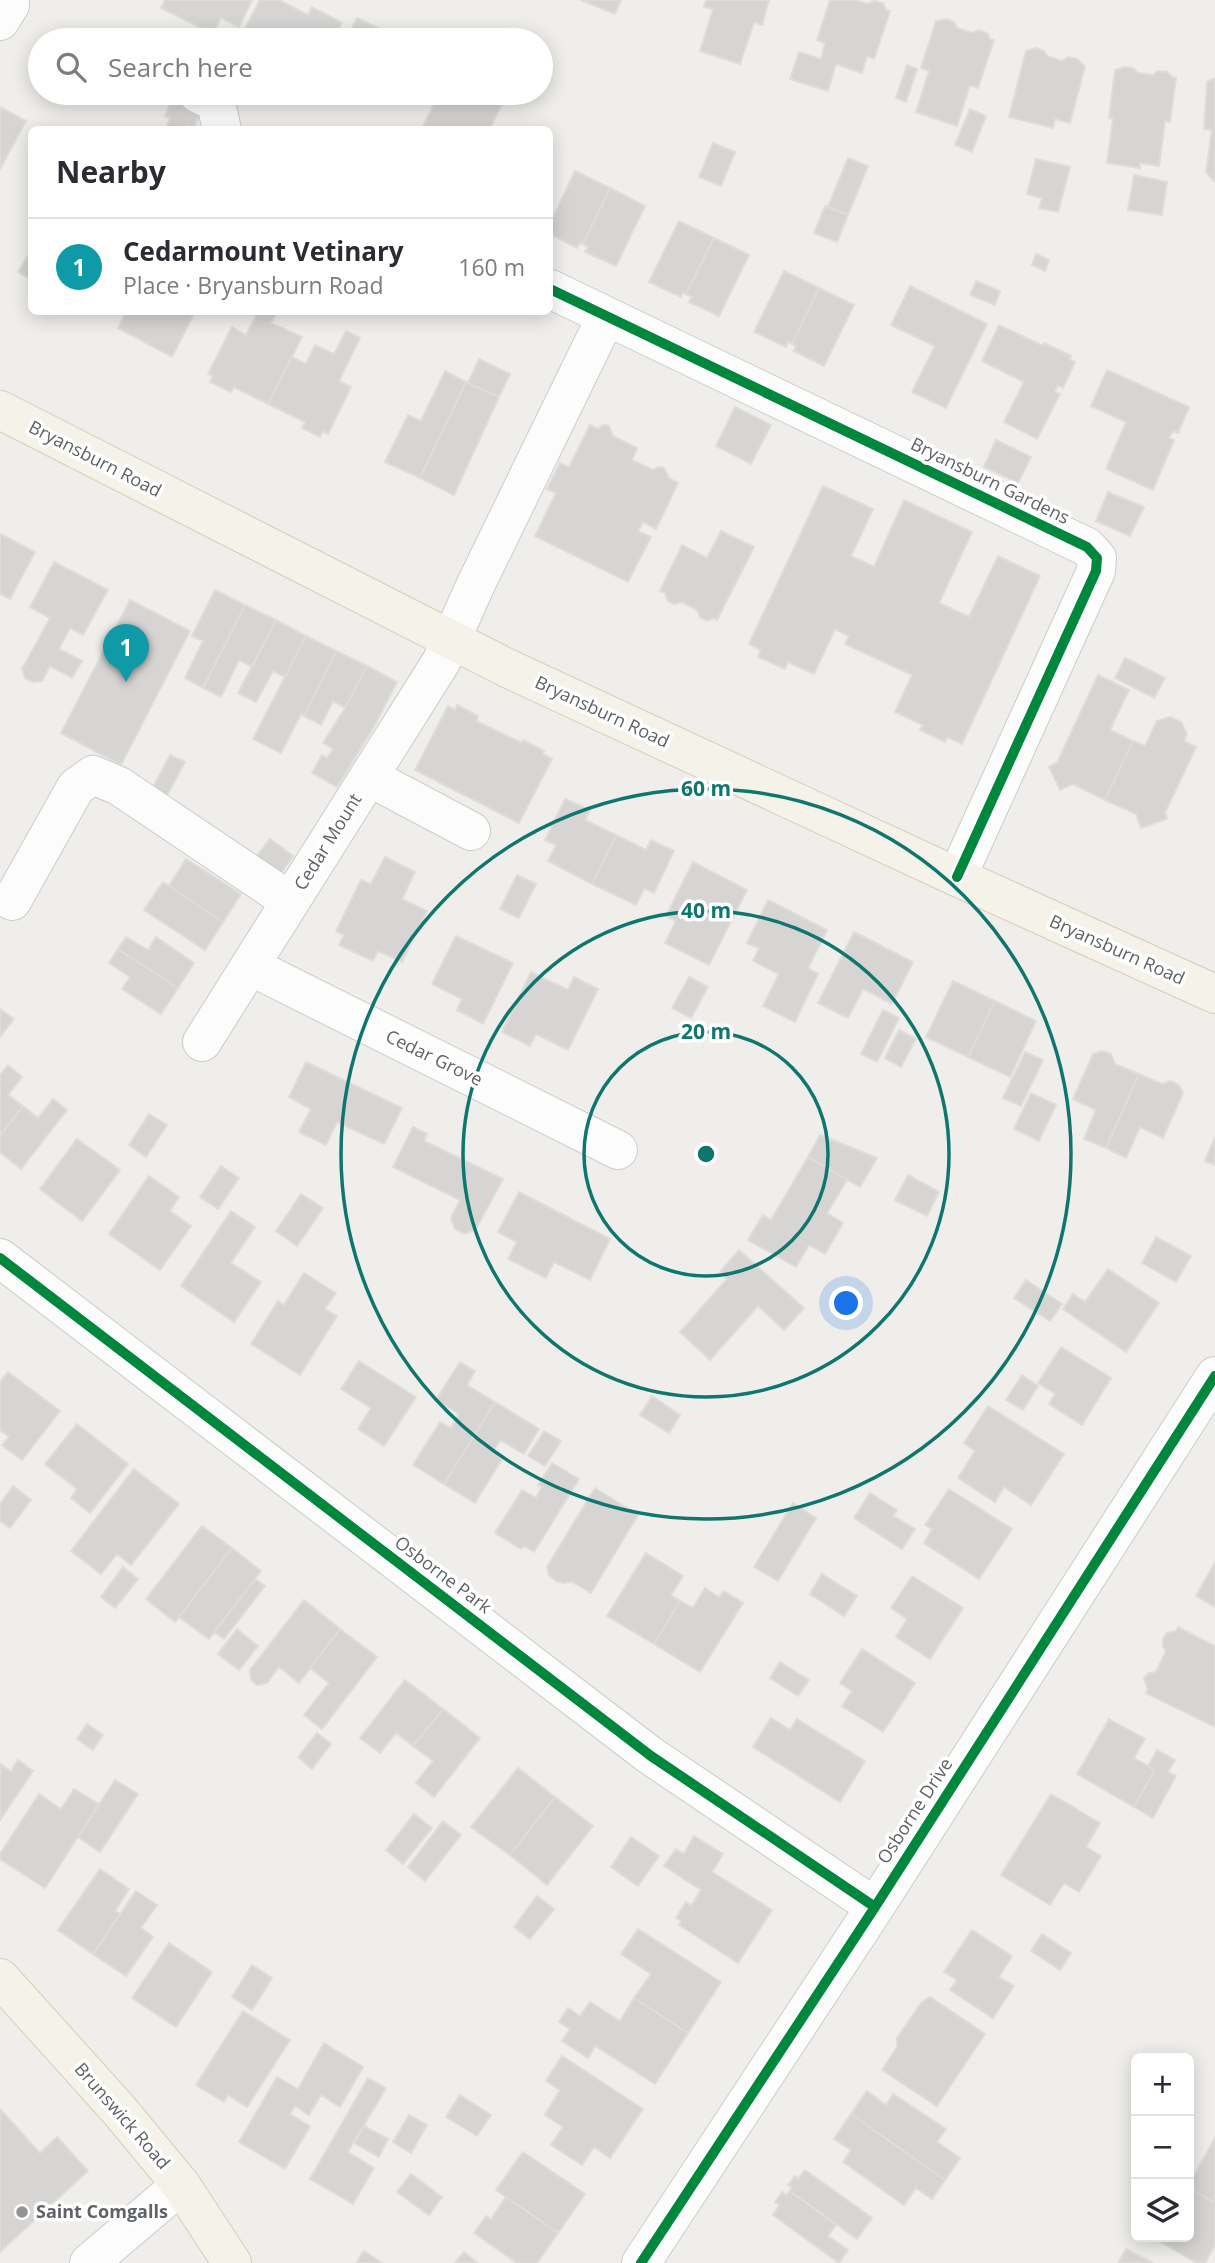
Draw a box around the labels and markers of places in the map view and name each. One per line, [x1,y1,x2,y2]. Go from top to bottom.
pin: 1 [103,624,149,682]
centre of rings [694,1142,718,1166]
place label: Saint Comgalls [36,2199,168,2223]
marker: Saint Comgalls [14,2204,30,2220]

